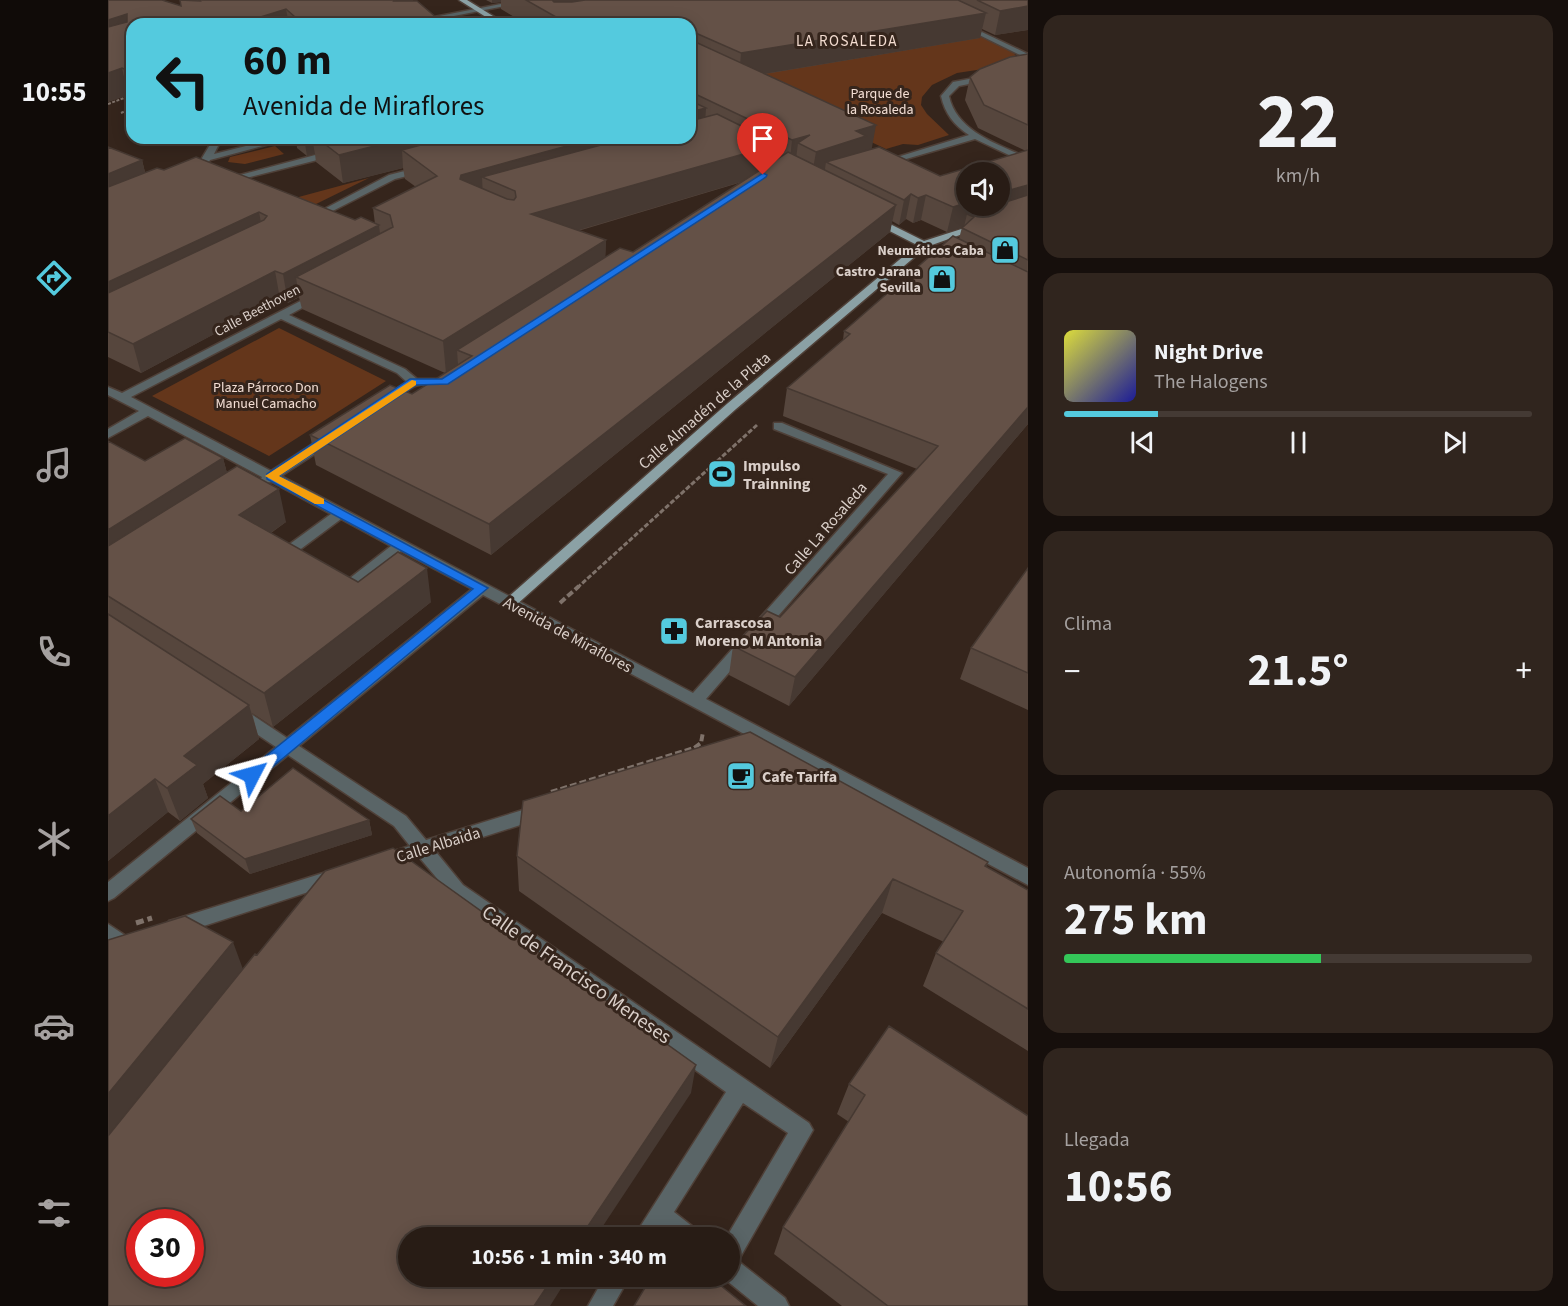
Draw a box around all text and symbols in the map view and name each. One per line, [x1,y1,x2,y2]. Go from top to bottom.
text: 60 m [243,31,332,91]
district label: LA ROSALEDA [796,31,898,52]
icon: left [144,42,222,120]
text: 22 [1257,67,1339,178]
text: 10:55 [21,73,87,112]
park label: Parque de la Rosaleda [846,84,914,120]
text: Avenida de Miraflores [243,87,484,126]
pin [737,113,788,175]
icon: arrive [746,122,779,155]
map controls [956,162,1010,216]
button: sound [956,162,1010,216]
text: km/h [1276,162,1320,190]
shop icon: Neumáticos Caba [989,234,1021,266]
place label: Neumáticos Caba [877,241,984,261]
icon: directions [33,257,75,299]
place label: Castro Jarana Sevilla [836,262,921,298]
shop icon: Castro Jarana Sevilla [926,263,958,295]
street label: Calle Beethoven [211,280,304,342]
text: Night Drive [1154,336,1263,368]
street label: Calle Almadén de la Plata [634,347,776,474]
text: The Halogens [1154,368,1268,396]
park label: Plaza Párroco Don Manuel Camacho [213,378,319,414]
icon: previous [1126,426,1159,459]
icon: pause [1282,426,1315,459]
icon: next [1438,426,1471,459]
icon: music [33,444,75,486]
place label: Impulso Trainning [743,455,811,495]
sports icon: Impulso Trainning [706,458,738,490]
street label: Calle La Rosaleda [779,477,872,580]
street label: Avenida de Miraflores [499,592,636,678]
text: Clima [1064,610,1112,638]
place label: Carrascosa Moreno M Antonia [695,612,822,652]
pharmacy icon: Carrascosa Moreno M Antonia [658,615,690,647]
icon: phone [33,631,75,673]
text: 21.5° [1247,639,1349,703]
text: − [1064,648,1080,695]
text: + [1516,648,1532,695]
position arrow [220,743,284,807]
cafe icon: Cafe Tarifa [725,760,757,792]
place label: Cafe Tarifa [762,766,837,788]
icon: climate [33,818,75,860]
street label: Calle Albaida [394,822,483,868]
text: Autonomía · 55% [1064,859,1206,887]
text: 275 km [1064,888,1208,952]
street label: Calle de Francisco Meneses [476,899,677,1051]
icon: car [33,1005,75,1047]
text: Llegada [1064,1126,1130,1154]
text: 10:56 [1064,1155,1173,1219]
icon: filters [33,1192,75,1234]
speed limit sign: 30 [126,1209,204,1287]
text: 10:56 · 1 min · 340 m [471,1241,667,1273]

